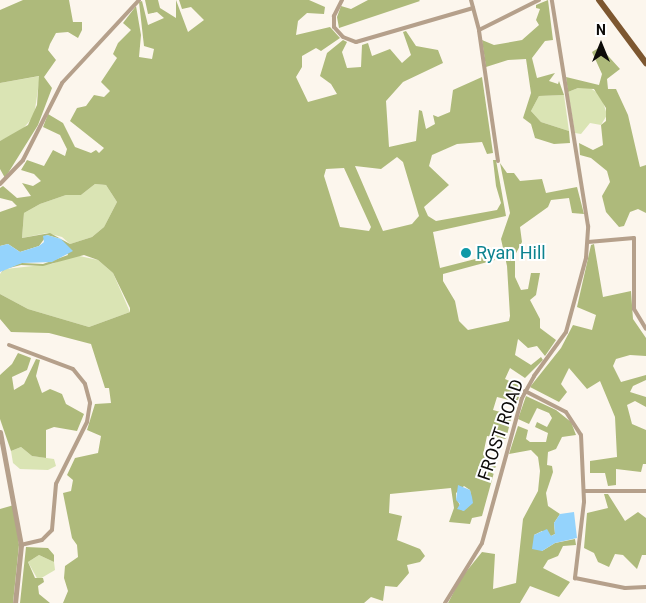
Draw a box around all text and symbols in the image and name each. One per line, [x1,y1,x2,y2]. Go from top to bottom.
north arrow [576,20,626,70]
text: N [596,22,606,38]
place label: Ryan Hill [476,242,546,264]
marker: Ryan Hill [460,247,472,259]
street label: FROST ROAD [474,376,528,484]

